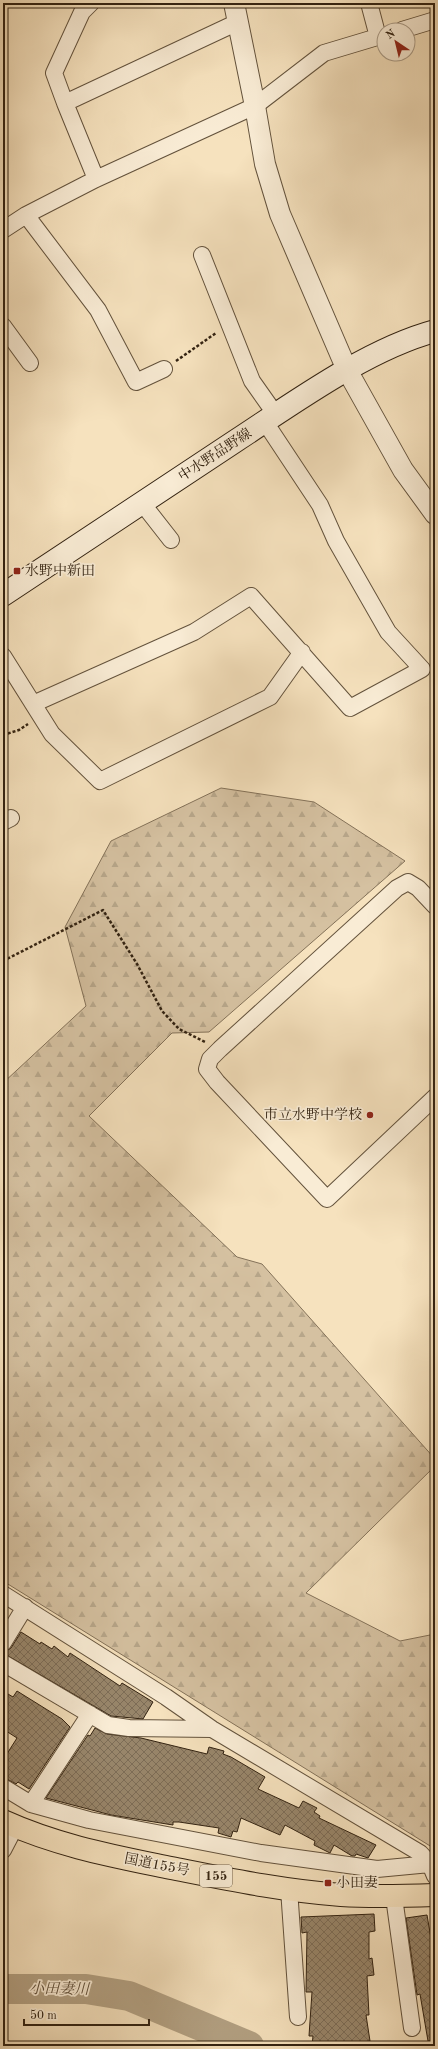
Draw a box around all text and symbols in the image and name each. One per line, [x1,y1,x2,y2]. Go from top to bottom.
north arrow [376,22,416,62]
text: N [385,28,398,42]
street label: 中水野品野線 [175,425,254,484]
place label: 水野中新田 [25,563,95,578]
marker: 水野中新田 [12,566,22,576]
place label: 市立水野中学校 [264,1107,362,1122]
marker: 市立水野中学校 [365,1110,375,1120]
street label: 国道155号 [123,1851,191,1878]
road number: 155 [200,1865,232,1887]
place label: 小田妻 [336,1875,378,1890]
marker: 小田妻 [323,1878,333,1888]
water label: 小田妻川 [29,1980,91,1998]
scale bar [24,2001,149,2027]
text: 50 m [30,2009,57,2022]

